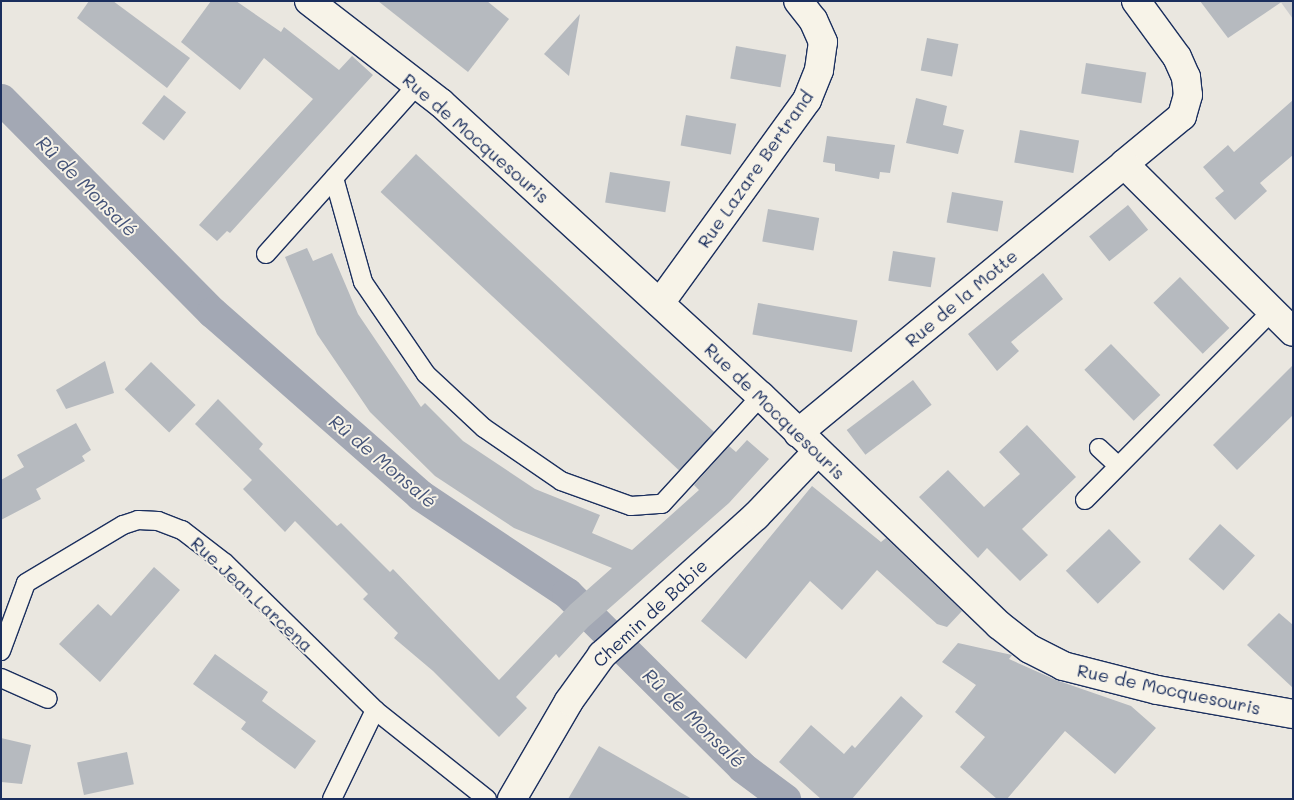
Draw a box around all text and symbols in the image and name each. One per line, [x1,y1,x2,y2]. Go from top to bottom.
street label: Rue de Mocquesouris [398,68,554,208]
street label: Rue Lazare Bertrand [693,86,817,252]
water label: Rû de Monsalé [32,131,142,241]
street label: Rue de la Motte [900,245,1022,351]
street label: Rue de Mocquesouris [700,338,850,484]
water label: Rû de Monsalé [325,409,441,513]
street label: Rue Jean Larcena [187,532,317,656]
street label: Chemin de Babie [588,554,712,672]
street label: Rue de Mocquesouris [1075,659,1263,719]
water label: Rû de Monsalé [638,664,750,772]

